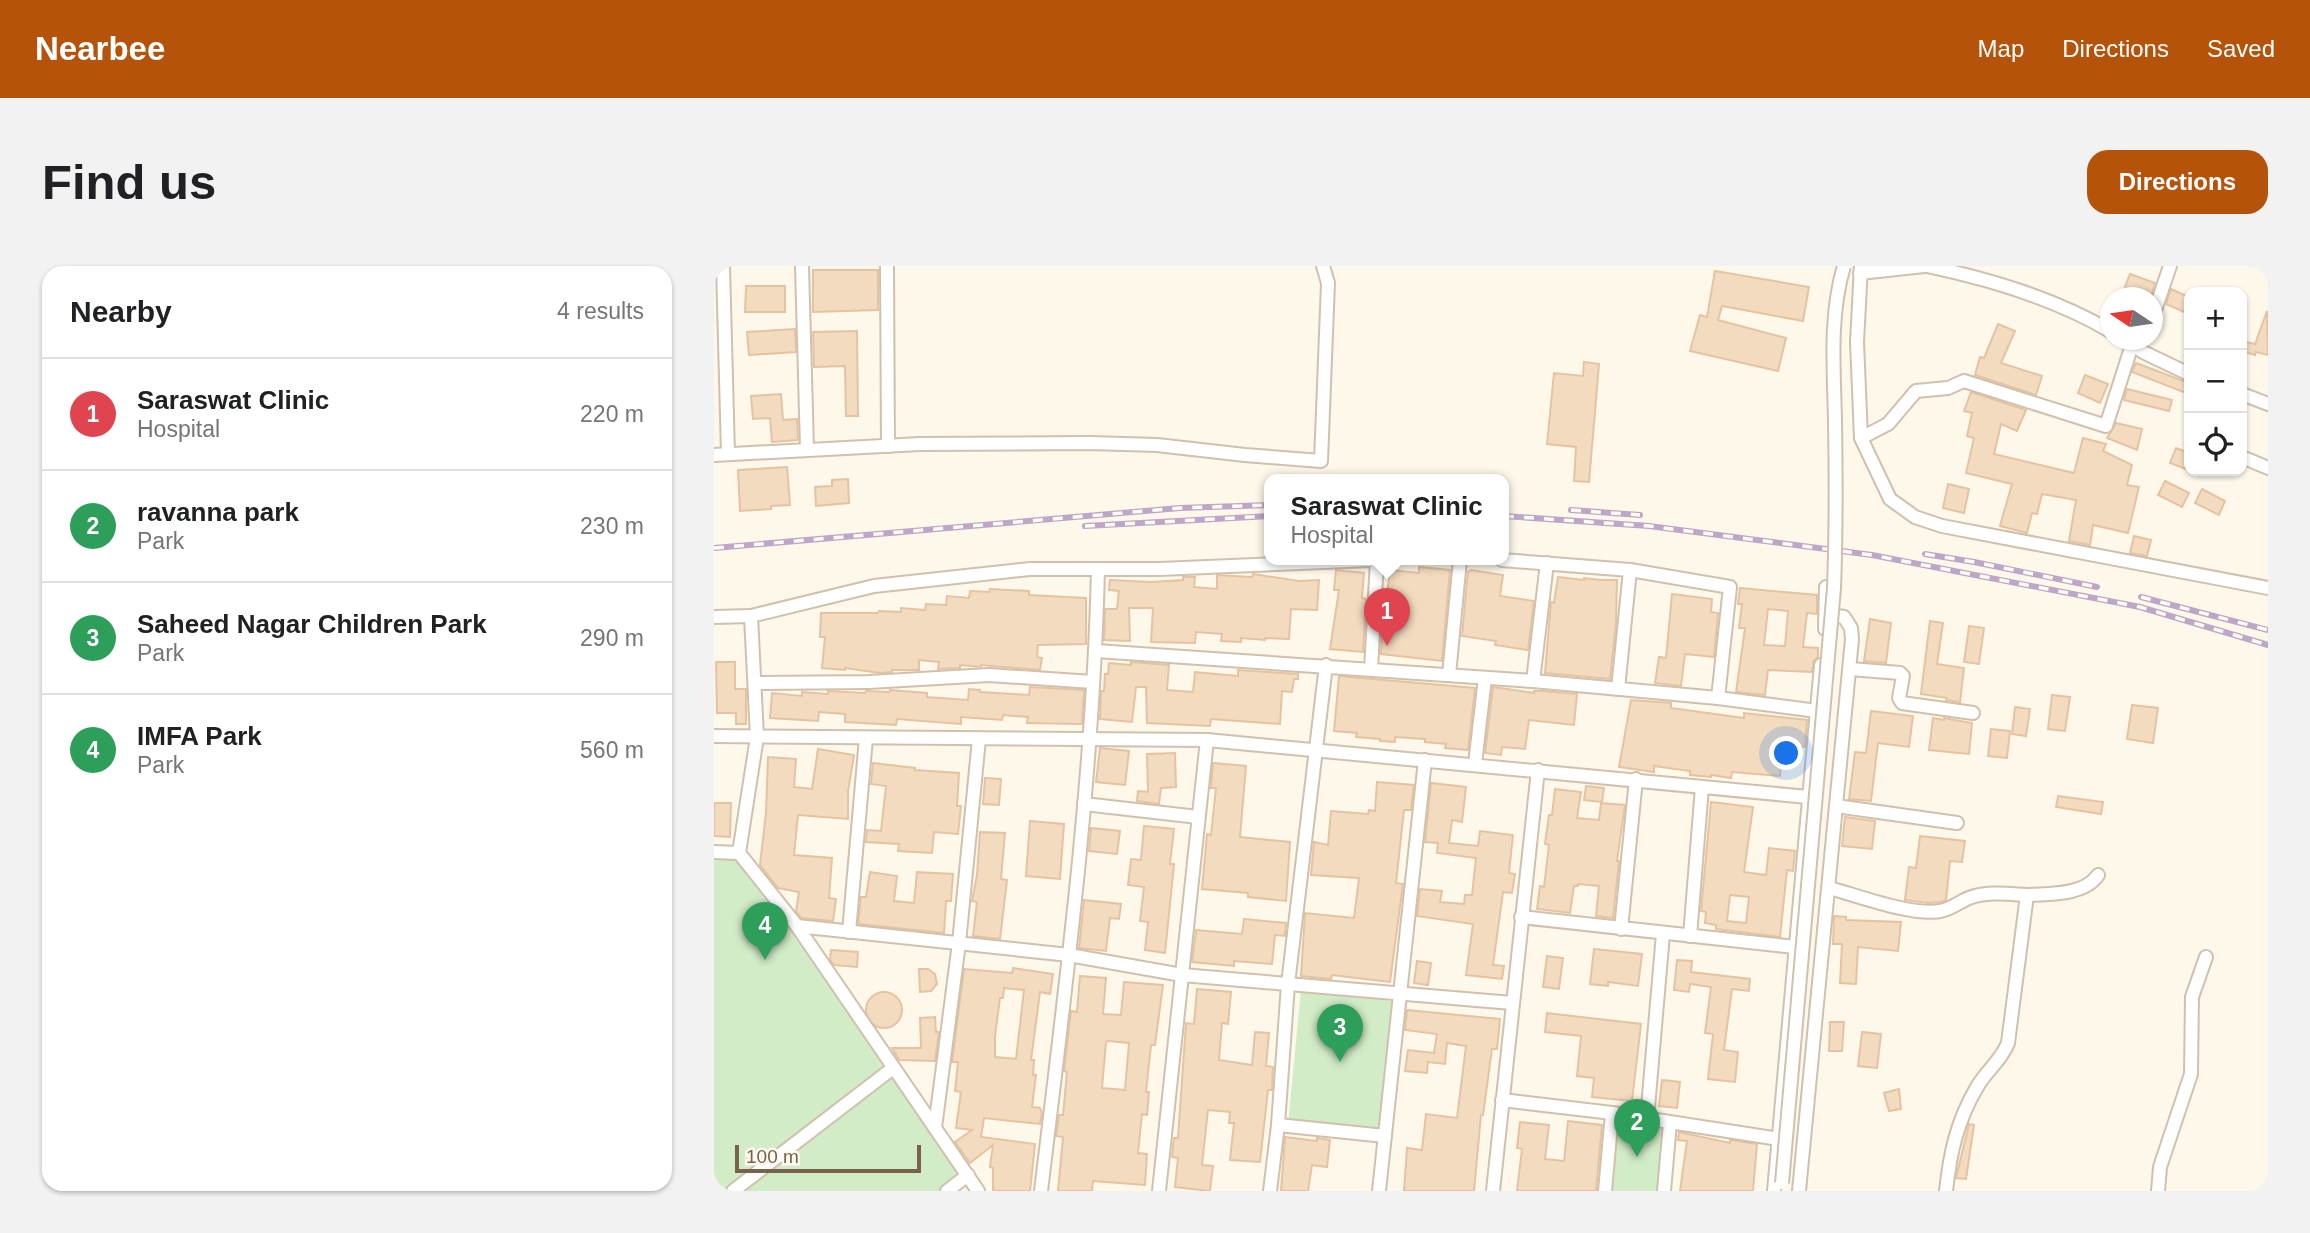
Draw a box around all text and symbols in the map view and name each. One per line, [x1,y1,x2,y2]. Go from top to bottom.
text: Nearbee [35,30,165,67]
text: Map [1978,35,2024,62]
text: Directions [2062,35,2169,62]
text: Saved [2207,35,2275,62]
button: Directions [2087,150,2268,214]
text: Find us [42,155,216,209]
north arrow [2100,287,2163,350]
map controls [2184,287,2247,476]
button: + [2184,287,2247,350]
text: Nearby [70,295,172,328]
text: 4 results [557,298,644,324]
button: − [2184,350,2247,413]
text: Saraswat Clinic [137,385,329,415]
text: 1 [87,401,99,427]
text: 220 m [580,401,644,427]
button: locate [2184,413,2247,476]
text: Hospital [137,416,220,442]
popup [1264,474,1509,565]
text: Saraswat Clinic [1290,491,1483,521]
text: ravanna park [137,497,299,527]
text: 2 [87,513,99,539]
text: 230 m [580,513,644,539]
text: Hospital [1290,522,1374,548]
text: Park [137,528,184,554]
pin: 1 [1364,588,1410,646]
text: Saheed Nagar Children Park [137,609,487,639]
text: 3 [87,625,99,651]
text: 290 m [580,625,644,651]
text: Park [137,640,184,666]
text: IMFA Park [137,721,262,751]
your location [1769,736,1803,770]
text: 4 [87,737,99,763]
text: 560 m [580,737,644,763]
text: Park [137,752,184,778]
pin: 4 [742,902,788,960]
pin: 3 [1317,1004,1363,1062]
pin: 2 [1614,1099,1660,1157]
scale bar [735,1142,920,1174]
text: 100 m [746,1146,799,1167]

